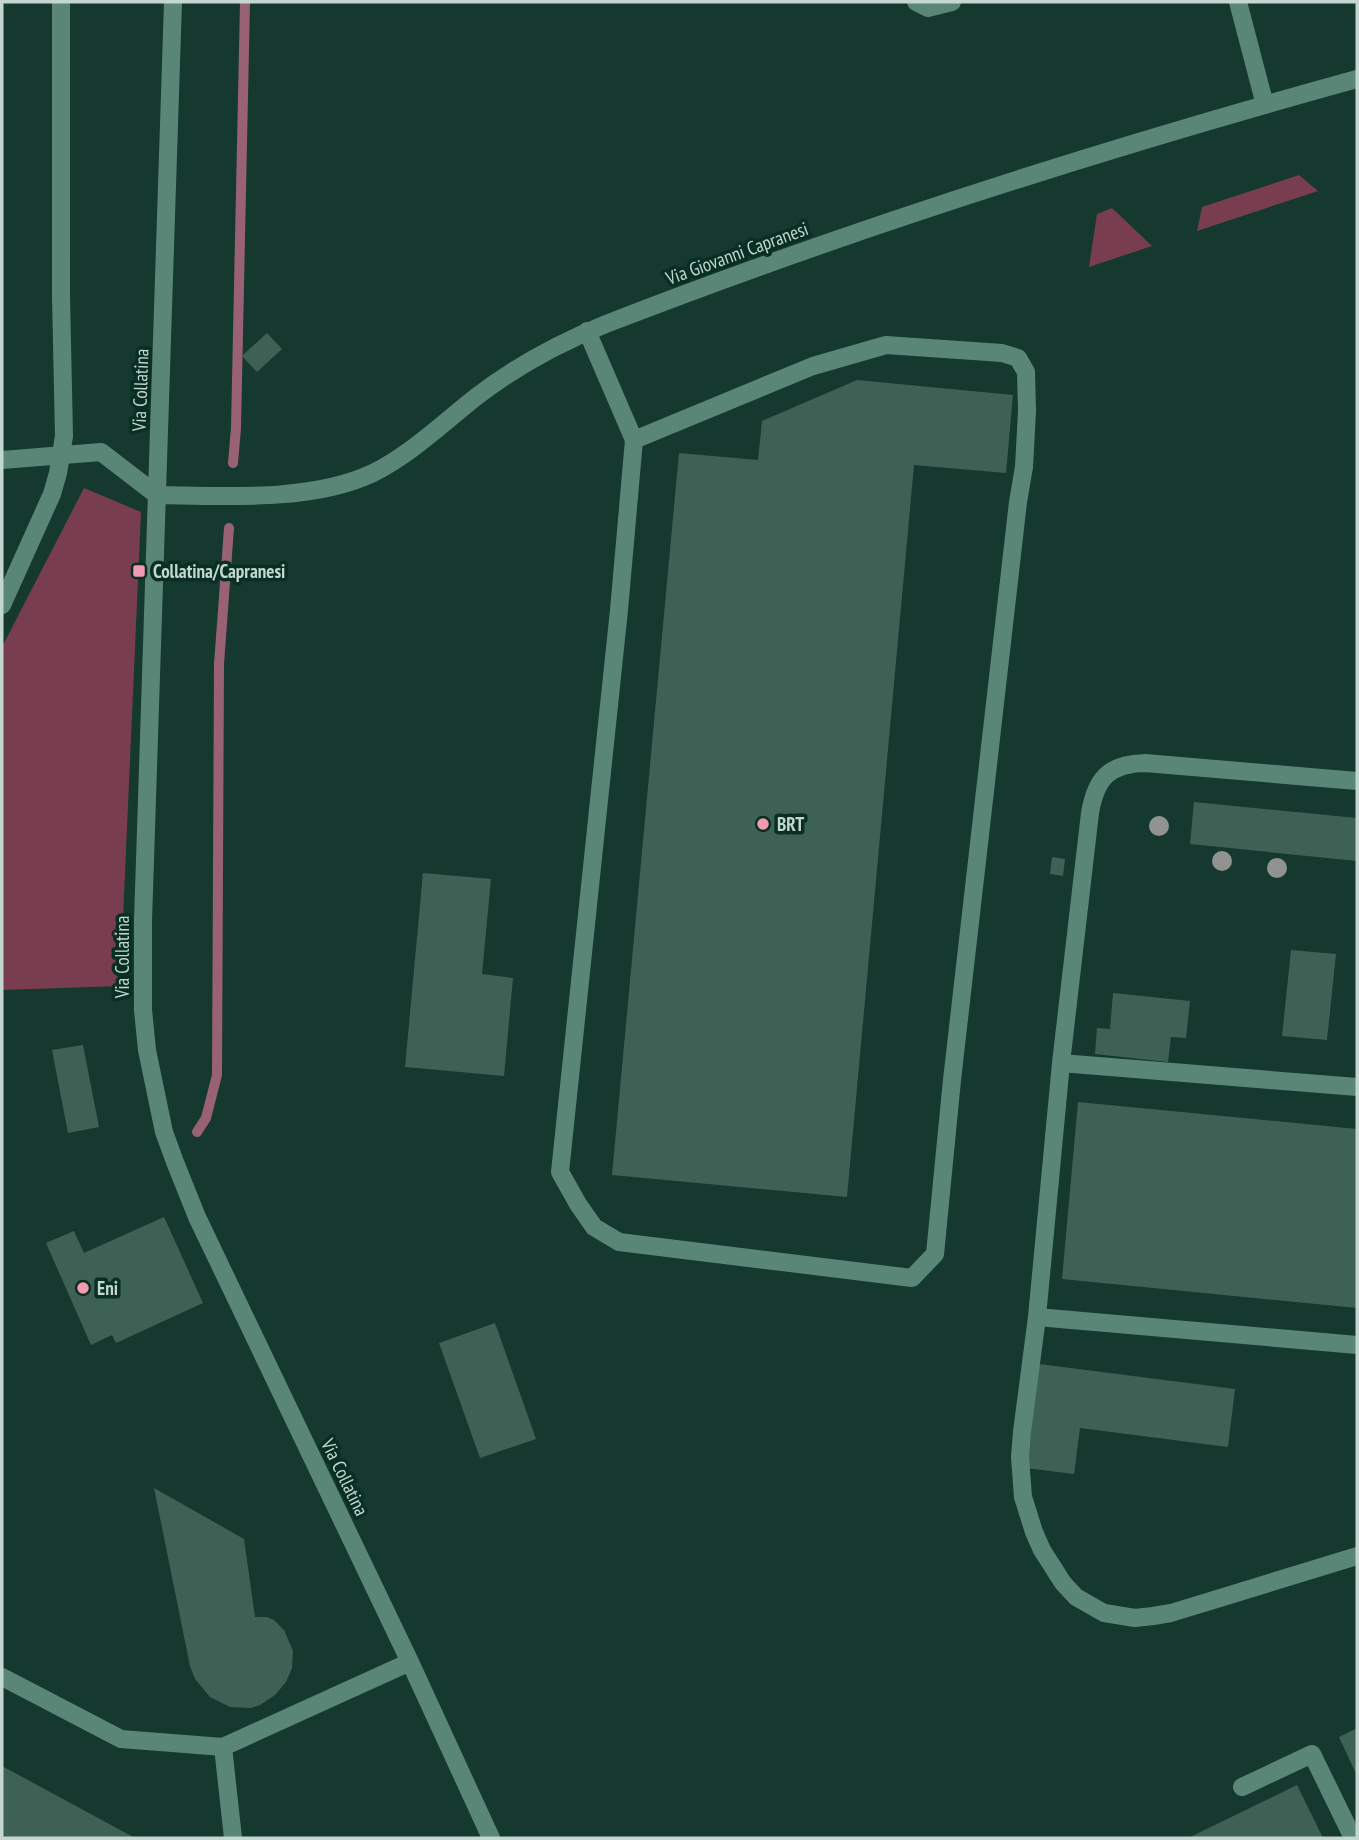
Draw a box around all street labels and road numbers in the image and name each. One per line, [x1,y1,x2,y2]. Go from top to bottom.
street label: Via Giovanni Capranesi [662,216,811,290]
street label: Via Collatina [127,348,153,433]
street label: Via Collatina [110,916,134,999]
street label: Via Collatina [316,1434,374,1519]

